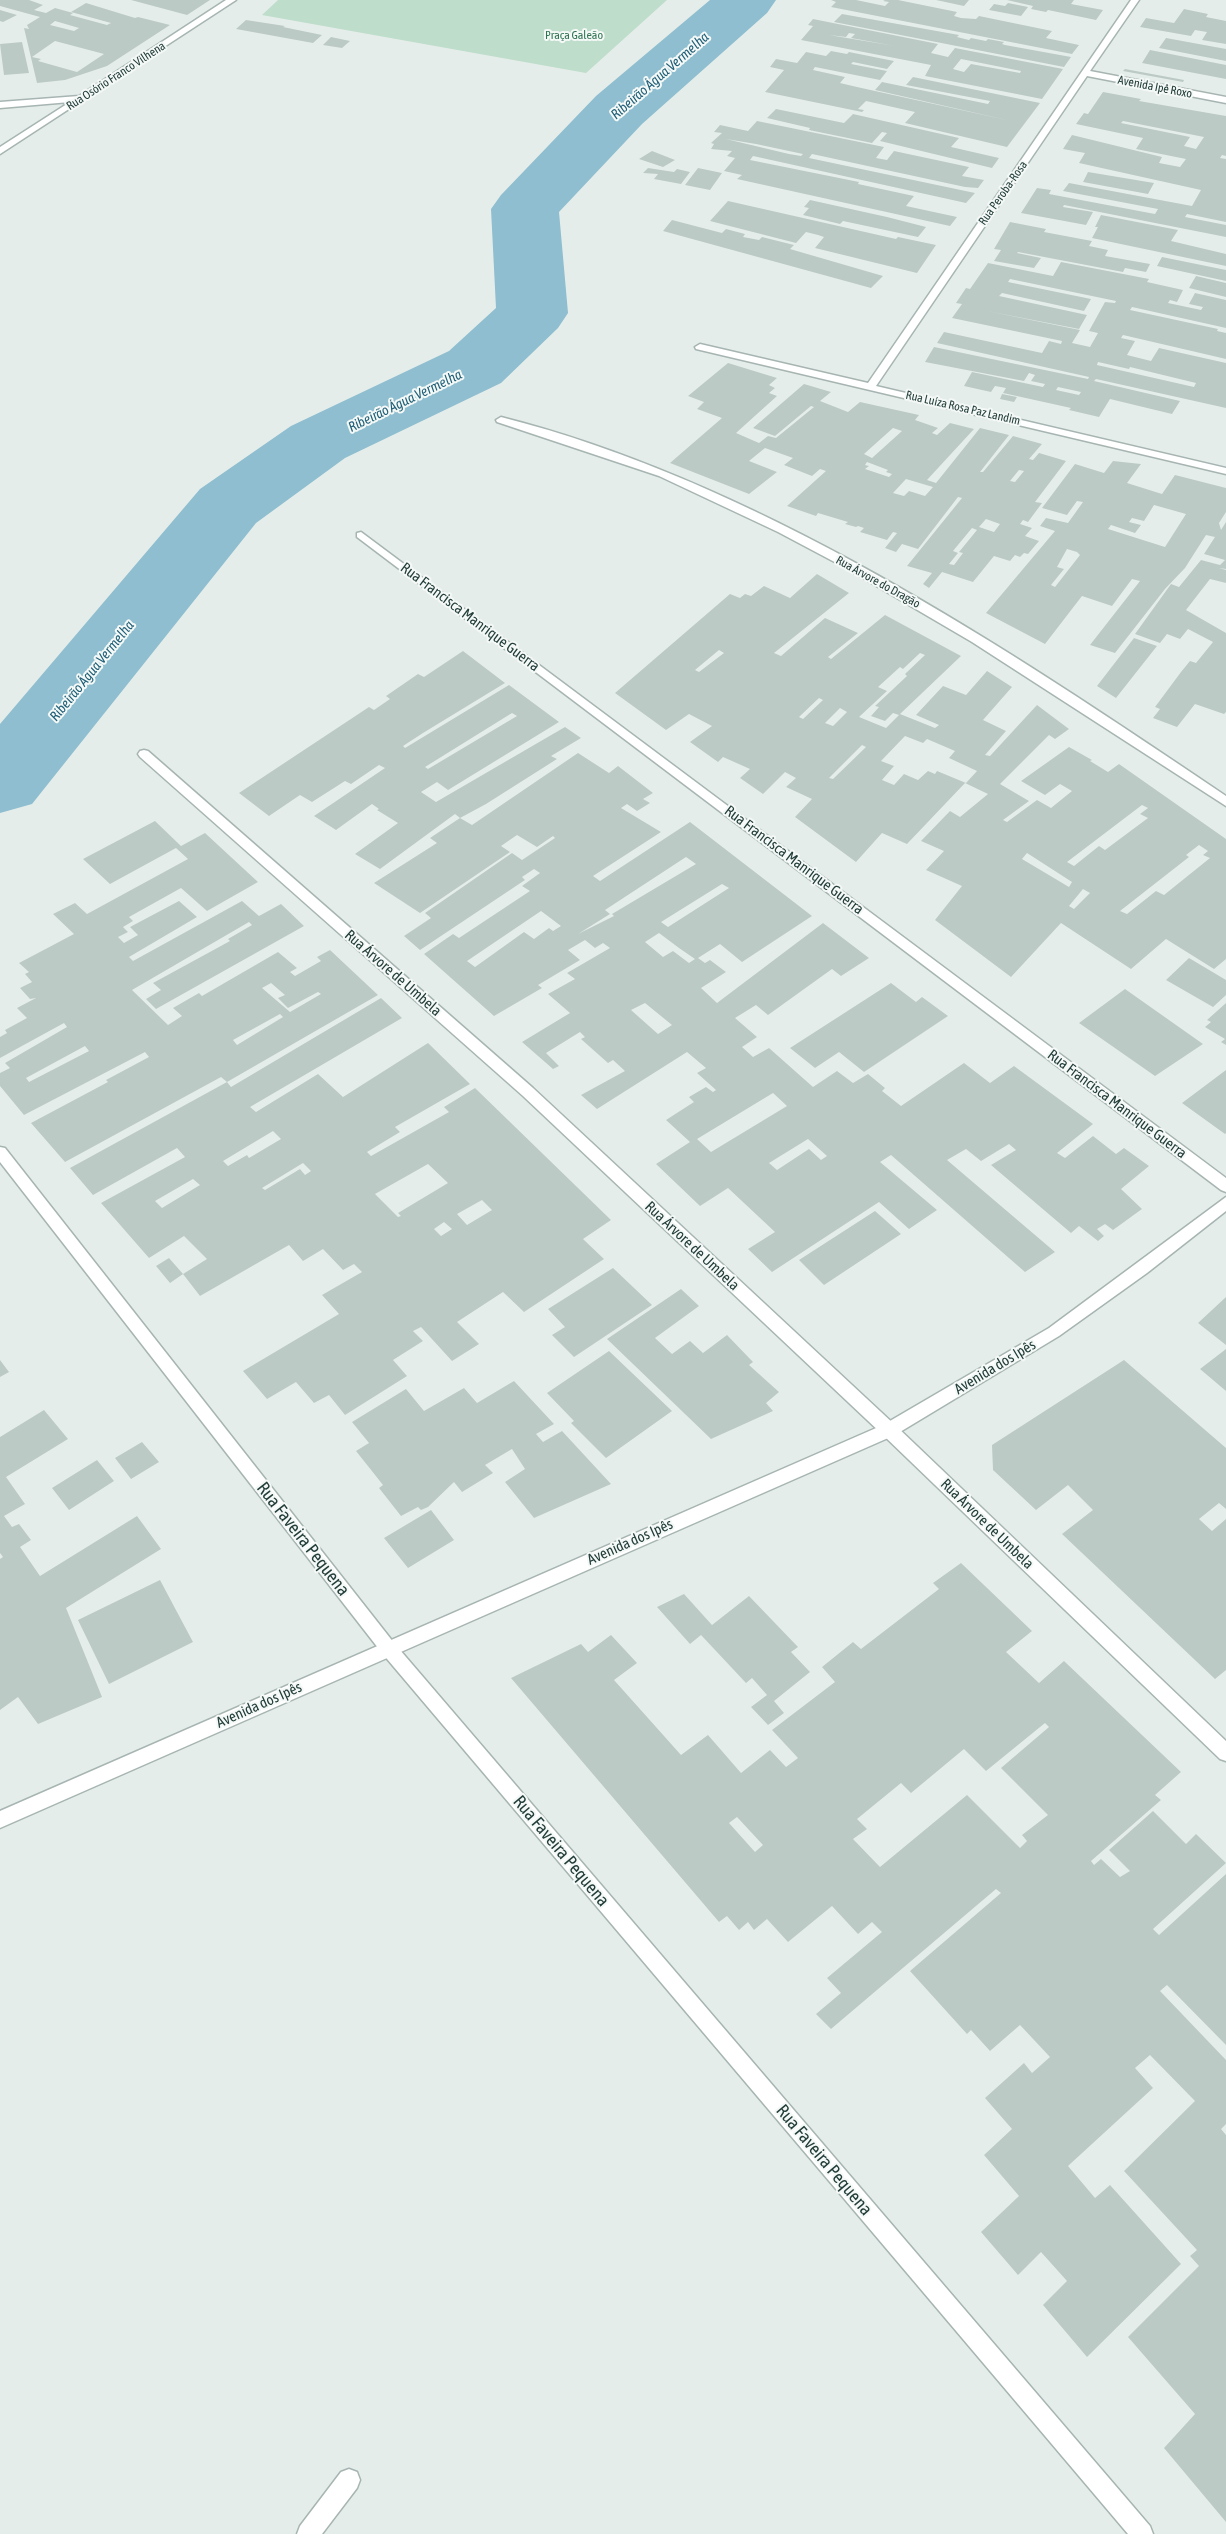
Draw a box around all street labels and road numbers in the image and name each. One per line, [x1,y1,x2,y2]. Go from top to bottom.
street label: Rua Osório Franco Vilhena [64,39,168,113]
street label: Avenida Ipê Roxo [1117,73,1193,101]
street label: Rua Peroba-Rosa [976,158,1030,228]
street label: Rua Luíza Rosa Paz Landim [904,388,1022,428]
street label: Rua Árvore do Dragão [833,553,923,611]
street label: Rua Francisca Manrique Guerra [397,559,543,675]
street label: Rua Francisca Manrique Guerra [721,802,867,918]
street label: Rua Árvore de Umbela [341,926,445,1020]
street label: Rua Francisca Manrique Guerra [1044,1046,1190,1162]
street label: Rua Árvore de Umbela [641,1198,743,1294]
street label: Avenida dos Ipês [951,1336,1039,1398]
street label: Rua Árvore de Umbela [937,1475,1037,1573]
street label: Rua Faveira Pequena [252,1478,354,1600]
street label: Avenida dos Ipês [584,1515,676,1569]
street label: Avenida dos Ipês [213,1678,305,1732]
street label: Rua Faveira Pequena [508,1791,614,1911]
street label: Rua Faveira Pequena [771,2100,877,2220]

